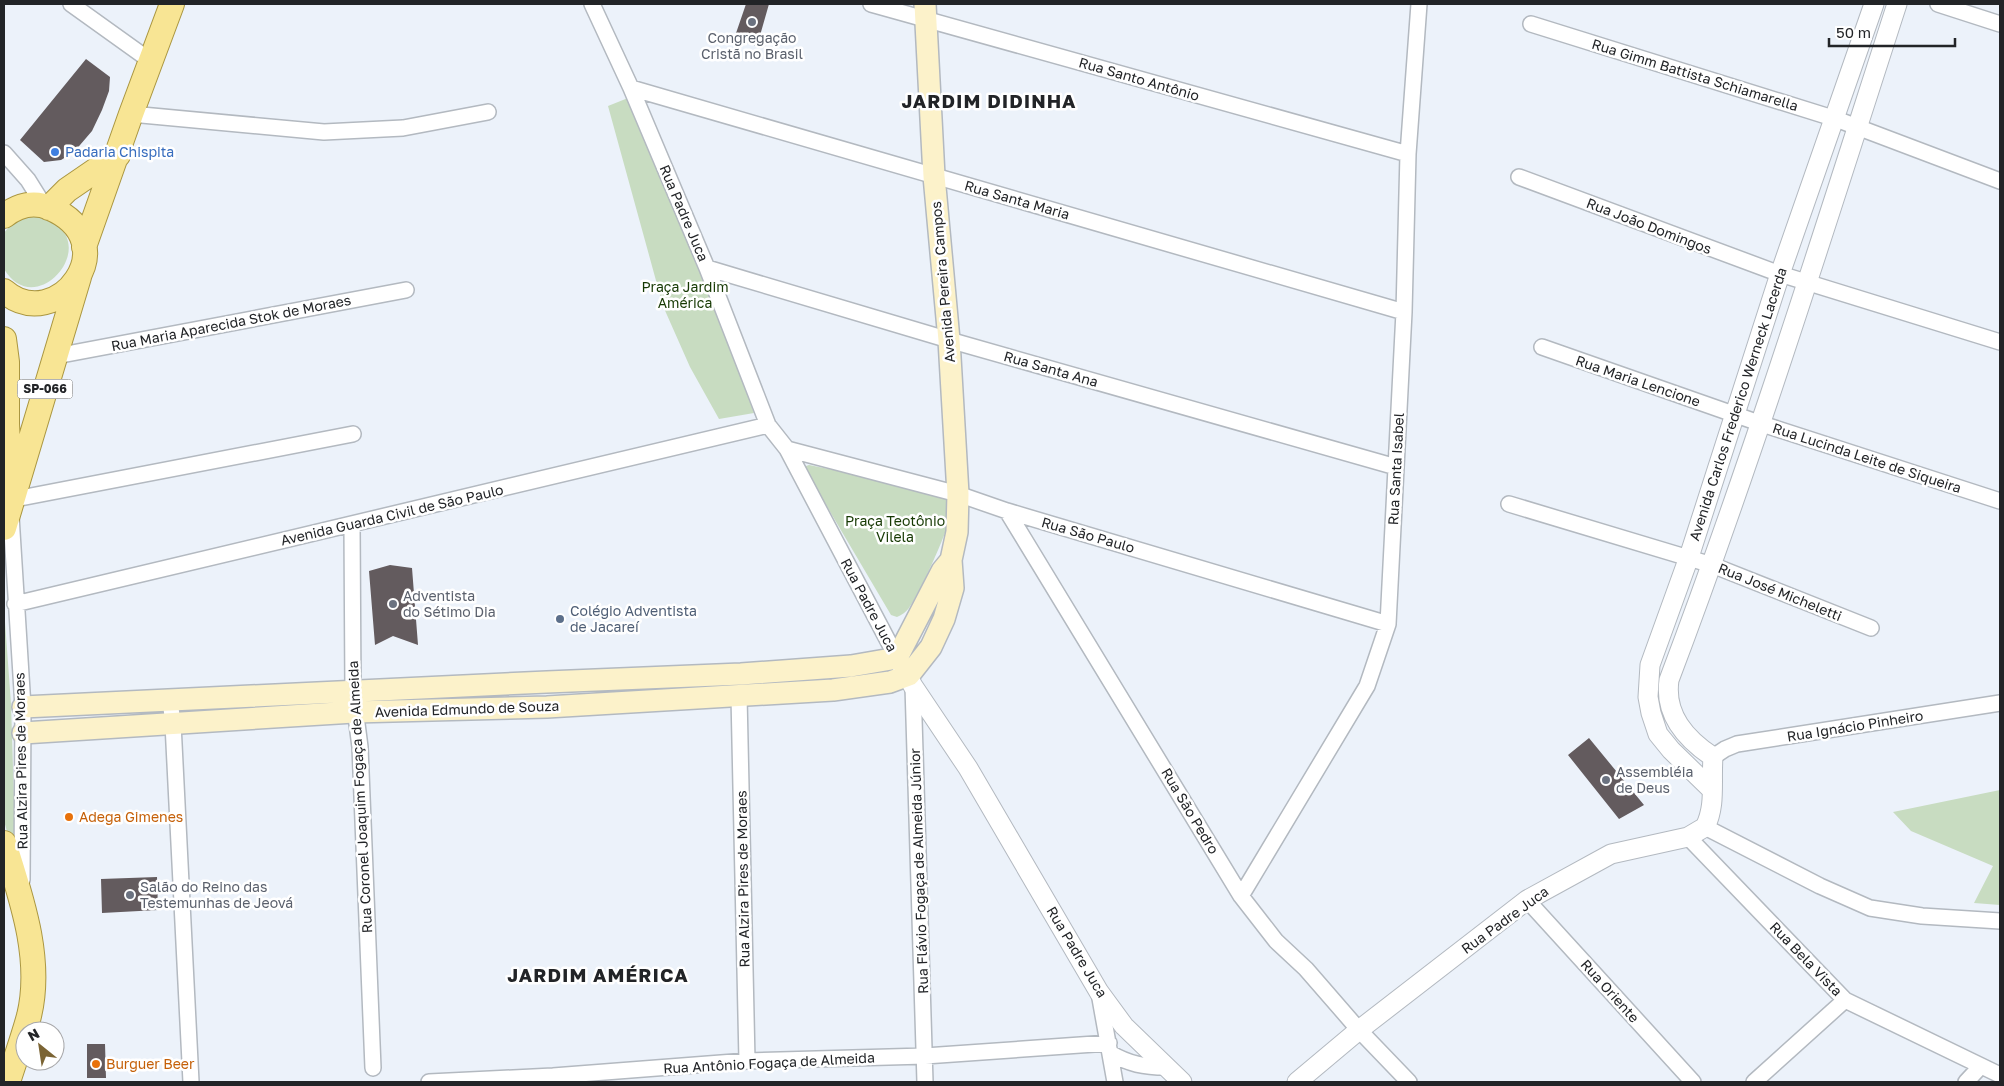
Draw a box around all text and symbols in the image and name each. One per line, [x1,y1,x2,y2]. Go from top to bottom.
scale bar [1829,15,1955,47]
marker: Congregação Cristã no Brasil [746,16,758,28]
text: 50 m [1836,23,1871,41]
place label: Congregação Cristã no Brasil [701,29,803,62]
street label: Rua Gimm Battista Schiamarella [1590,35,1800,114]
street label: Rua Santo Antônio [1077,53,1201,104]
district label: JARDIM DIDINHA [901,89,1077,112]
place label: Padaria Chispita [65,143,174,160]
marker: Padaria Chispita [49,146,61,158]
street label: Rua Padre Juca [656,162,712,264]
street label: Rua Santa Maria [963,176,1072,223]
street label: Rua João Domingos [1584,194,1714,257]
street label: Avenida Pereira Campos [927,201,958,363]
street label: Avenida Carlos Frederico Werneck Lacerda [1685,265,1790,543]
park label: Praça Jardim América [641,278,729,311]
street label: Rua Maria Aparecida Stok de Moraes [110,291,352,354]
street label: Rua Santa Ana [1002,347,1100,390]
street label: Rua Maria Lencione [1574,351,1703,410]
road number: SP-066 [18,379,72,398]
street label: Rua Santa Isabel [1384,412,1407,526]
street label: Rua Lucinda Leite de Siqueira [1771,419,1964,496]
street label: Avenida Guarda Civil de São Paulo [279,481,505,548]
park label: Praça Teotônio Vilela [845,512,945,545]
street label: Rua São Paulo [1040,513,1137,556]
street label: Rua Padre Juca [838,555,901,654]
street label: Rua José Micheletti [1716,559,1844,624]
place label: Adventista do Sétimo Dia [403,587,496,620]
marker: Adventista do Sétimo Dia [387,598,399,610]
place label: Colégio Adventista de Jacareí [570,602,697,635]
marker: Colégio Adventista de Jacareí [554,613,566,625]
street label: Rua Coronel Joaquim Fogaça de Almeida [344,660,375,934]
street label: Rua Alzira Pires de Moraes [10,672,31,850]
street label: Avenida Edmundo de Souza [374,697,560,720]
street label: Rua Ignácio Pinheiro [1786,706,1924,745]
street label: Rua Flávio Fogaça de Almeida Júnior [906,747,931,994]
place label: Assembléia de Deus [1616,763,1693,796]
street label: Rua São Pedro [1158,765,1223,857]
marker: Assembléia de Deus [1600,774,1612,786]
street label: Rua Alzira Pires de Moraes [732,790,753,968]
place label: Adega Gimenes [79,808,183,825]
marker: Adega Gimenes [63,811,75,823]
place label: Salão do Reino das Testemunhas de Jeová [140,878,293,911]
street label: Rua Padre Juca [1458,882,1552,957]
marker: Salão do Reino das Testemunhas de Jeová [124,889,136,901]
street label: Rua Padre Juca [1044,903,1111,1000]
street label: Rua Bela Vista [1767,918,1846,999]
street label: Rua Oriente [1578,956,1643,1026]
district label: JARDIM AMÉRICA [507,963,689,986]
north arrow [15,1021,65,1071]
text: N [24,1024,42,1044]
street label: Rua Antônio Fogaça de Almeida [663,1048,875,1077]
place label: Burguer Beer [106,1055,195,1072]
marker: Burguer Beer [90,1058,102,1070]

